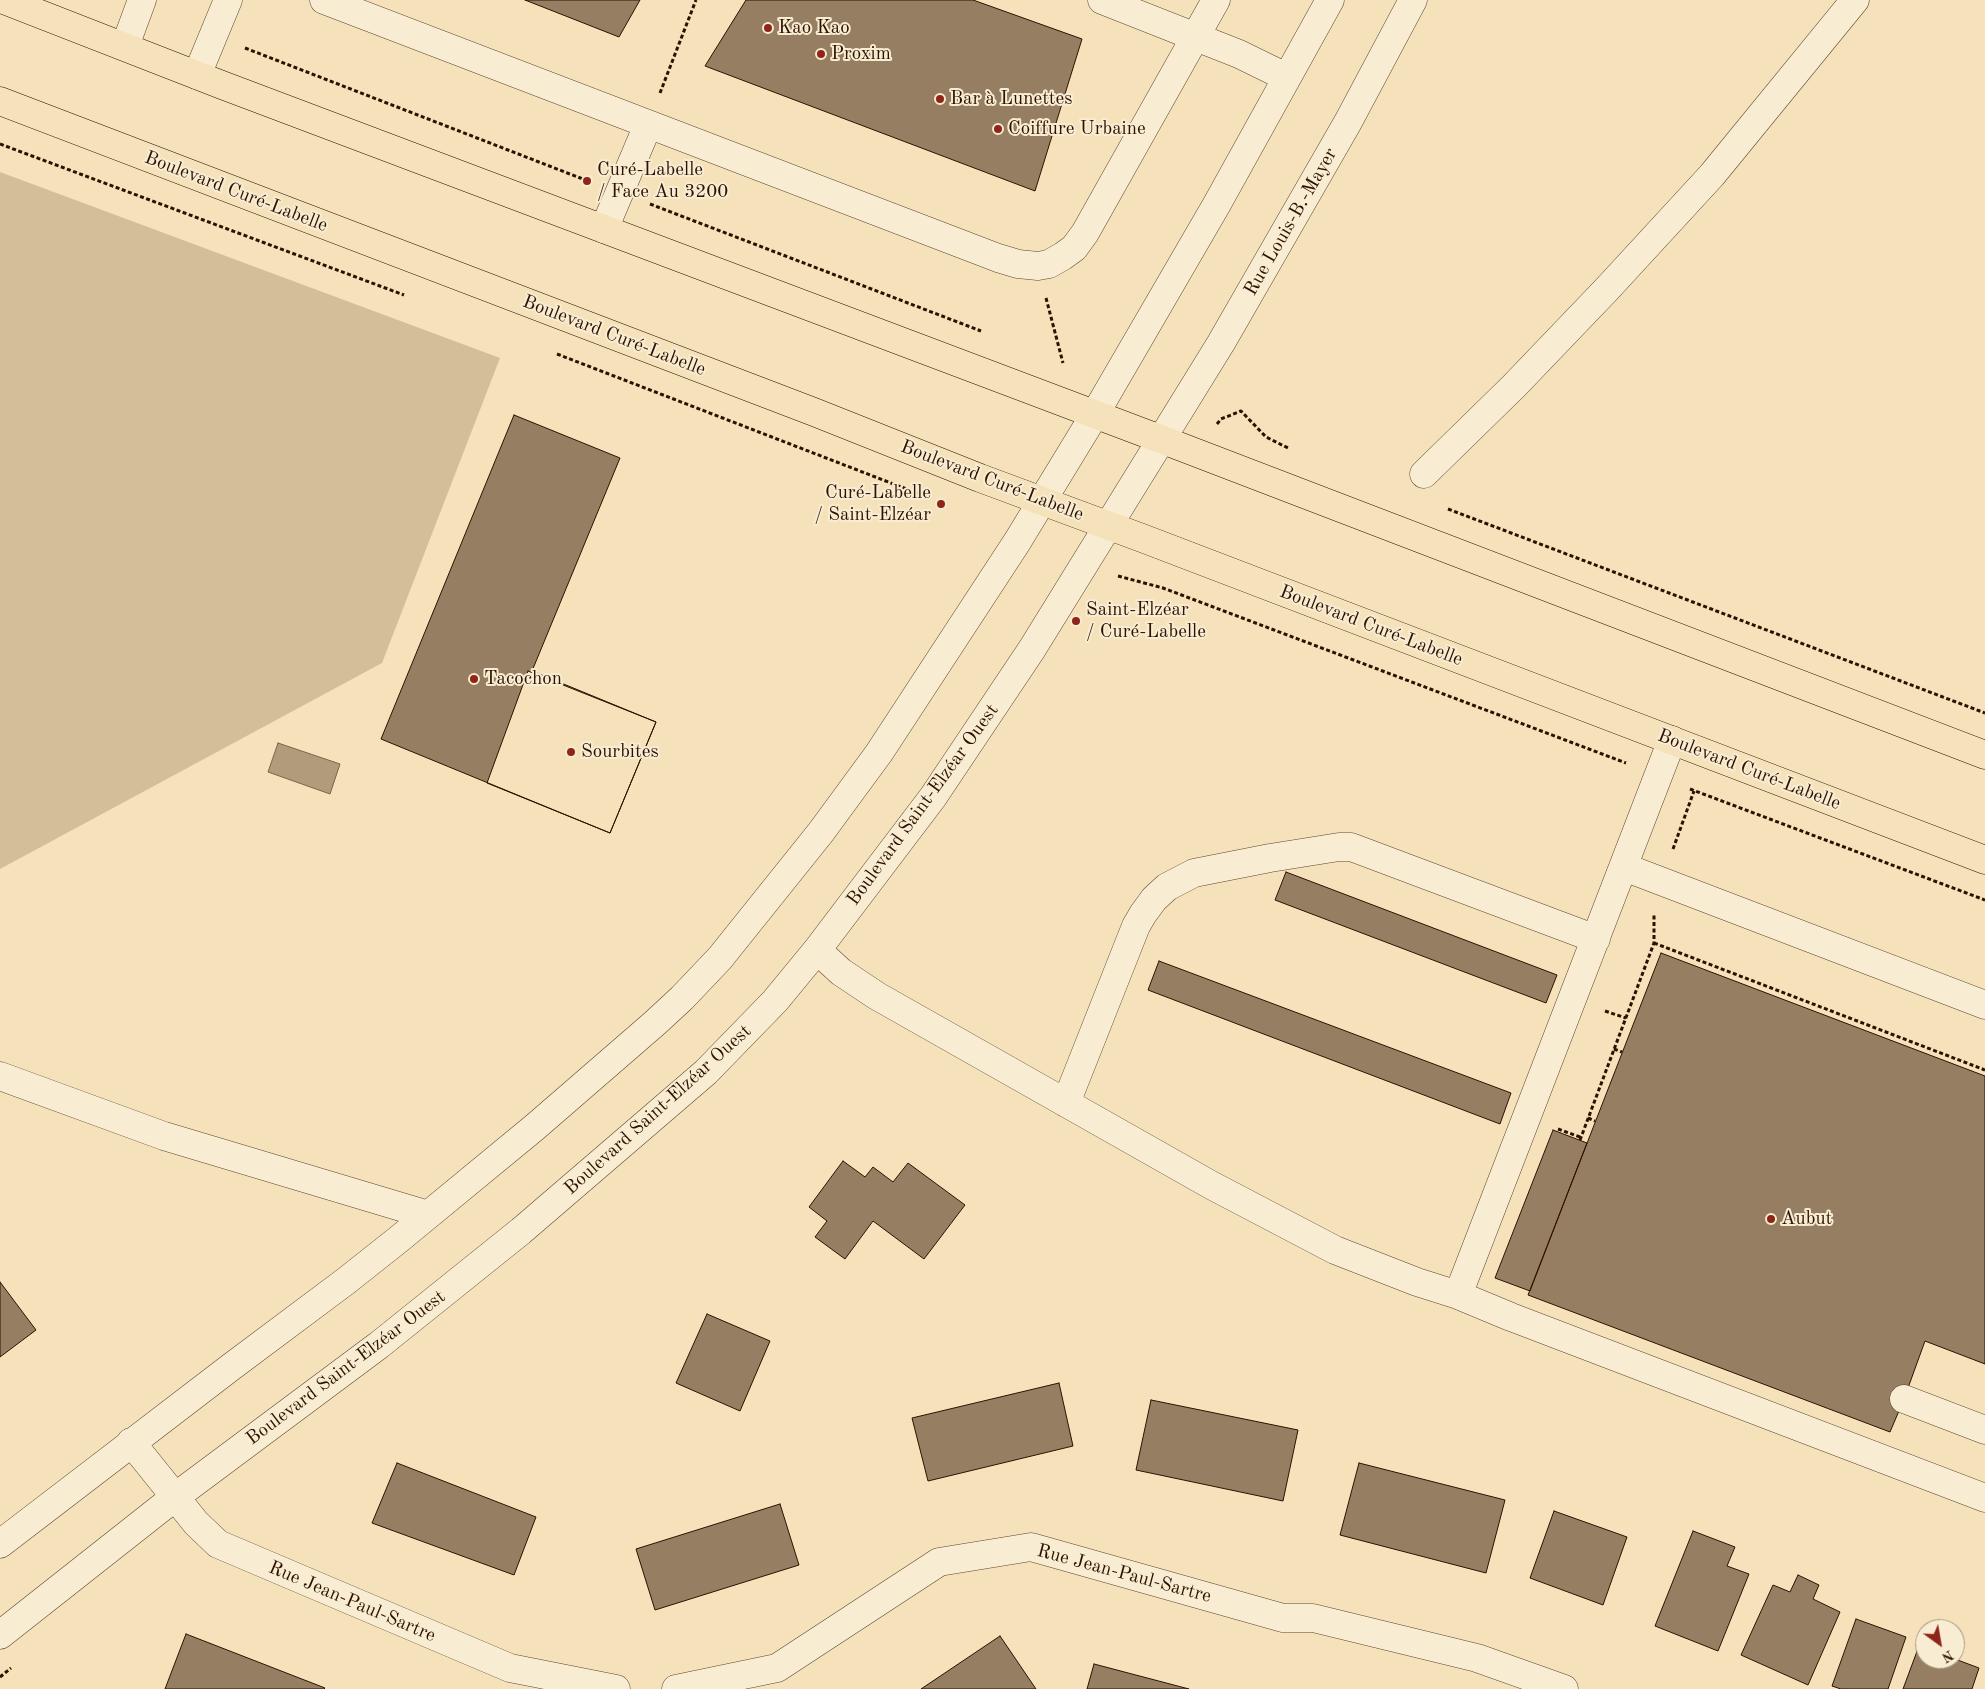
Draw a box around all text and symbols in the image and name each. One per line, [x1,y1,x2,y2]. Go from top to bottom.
place label: Kao Kao [778,17,850,39]
marker: Kao Kao [762,22,774,34]
place label: Proxim [831,43,891,65]
marker: Proxim [815,48,827,60]
place label: Bar à Lunettes [950,88,1072,110]
marker: Bar à Lunettes [934,93,946,105]
place label: Coiffure Urbaine [1008,118,1146,140]
marker: Coiffure Urbaine [992,123,1004,135]
street label: Rue Louis-B.-Mayer [1239,144,1343,300]
street label: Boulevard Curé-Labelle [141,147,331,237]
place label: Curé-Labelle / Face Au 3200 [597,159,728,203]
marker: Curé-Labelle / Face Au 3200 [581,175,593,187]
street label: Boulevard Curé-Labelle [519,291,709,381]
street label: Boulevard Curé-Labelle [897,436,1087,526]
place label: Curé-Labelle / Saint-Elzéar [814,482,931,526]
marker: Curé-Labelle / Saint-Elzéar [935,498,947,510]
street label: Boulevard Curé-Labelle [1276,581,1466,671]
place label: Saint-Elzéar / Curé-Labelle [1086,599,1206,643]
marker: Saint-Elzéar / Curé-Labelle [1070,615,1082,627]
place label: Tacochon [484,668,562,690]
marker: Tacochon [468,673,480,685]
street label: Boulevard Saint-Elzéar Ouest [842,700,1004,910]
street label: Boulevard Curé-Labelle [1654,725,1844,815]
place label: Sourbites [581,741,659,763]
marker: Sourbites [565,746,577,758]
street label: Boulevard Saint-Elzéar Ouest [560,1020,756,1200]
place label: Aubut [1781,1208,1832,1230]
marker: Aubut [1765,1213,1777,1225]
street label: Boulevard Saint-Elzéar Ouest [242,1286,450,1450]
street label: Rue Jean-Paul-Sartre [1034,1540,1214,1608]
street label: Rue Jean-Paul-Sartre [265,1556,439,1648]
north arrow [1915,1619,1965,1669]
text: N [1939,1647,1956,1665]

